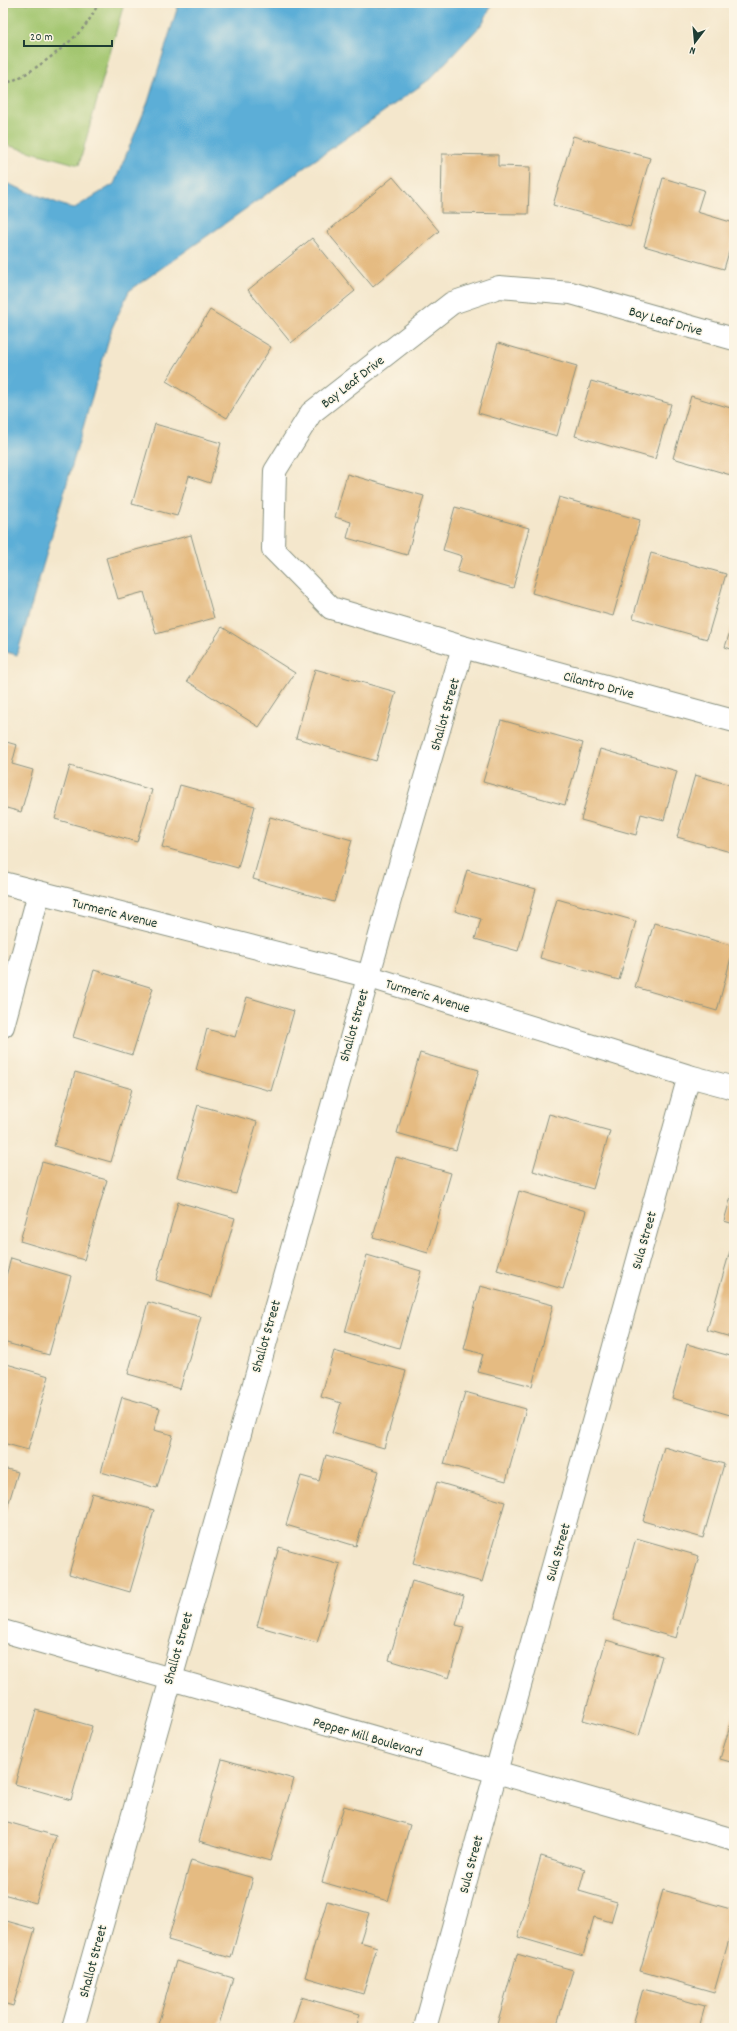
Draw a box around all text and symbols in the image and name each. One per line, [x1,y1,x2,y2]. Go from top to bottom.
scale bar [24,22,112,48]
north arrow [675,22,715,62]
text: 20 m [30,29,53,46]
text: N [687,41,698,58]
street label: Bay Leaf Drive [626,302,705,342]
street label: Bay Leaf Drive [317,351,389,414]
street label: Cilantro Drive [561,667,636,705]
street label: Shallot Street [426,676,466,753]
street label: Turmeric Avenue [70,894,159,934]
street label: Turmeric Avenue [383,975,472,1019]
street label: Shallot Street [335,987,375,1064]
street label: Sula Street [627,1209,663,1272]
street label: Shallot Street [247,1298,287,1375]
street label: Sula Street [541,1521,577,1584]
street label: Shallot Street [159,1610,199,1687]
street label: Pepper Mill Boulevard [310,1713,425,1763]
street label: Sula Street [455,1833,489,1896]
street label: Shallot Street [75,1923,113,2000]

